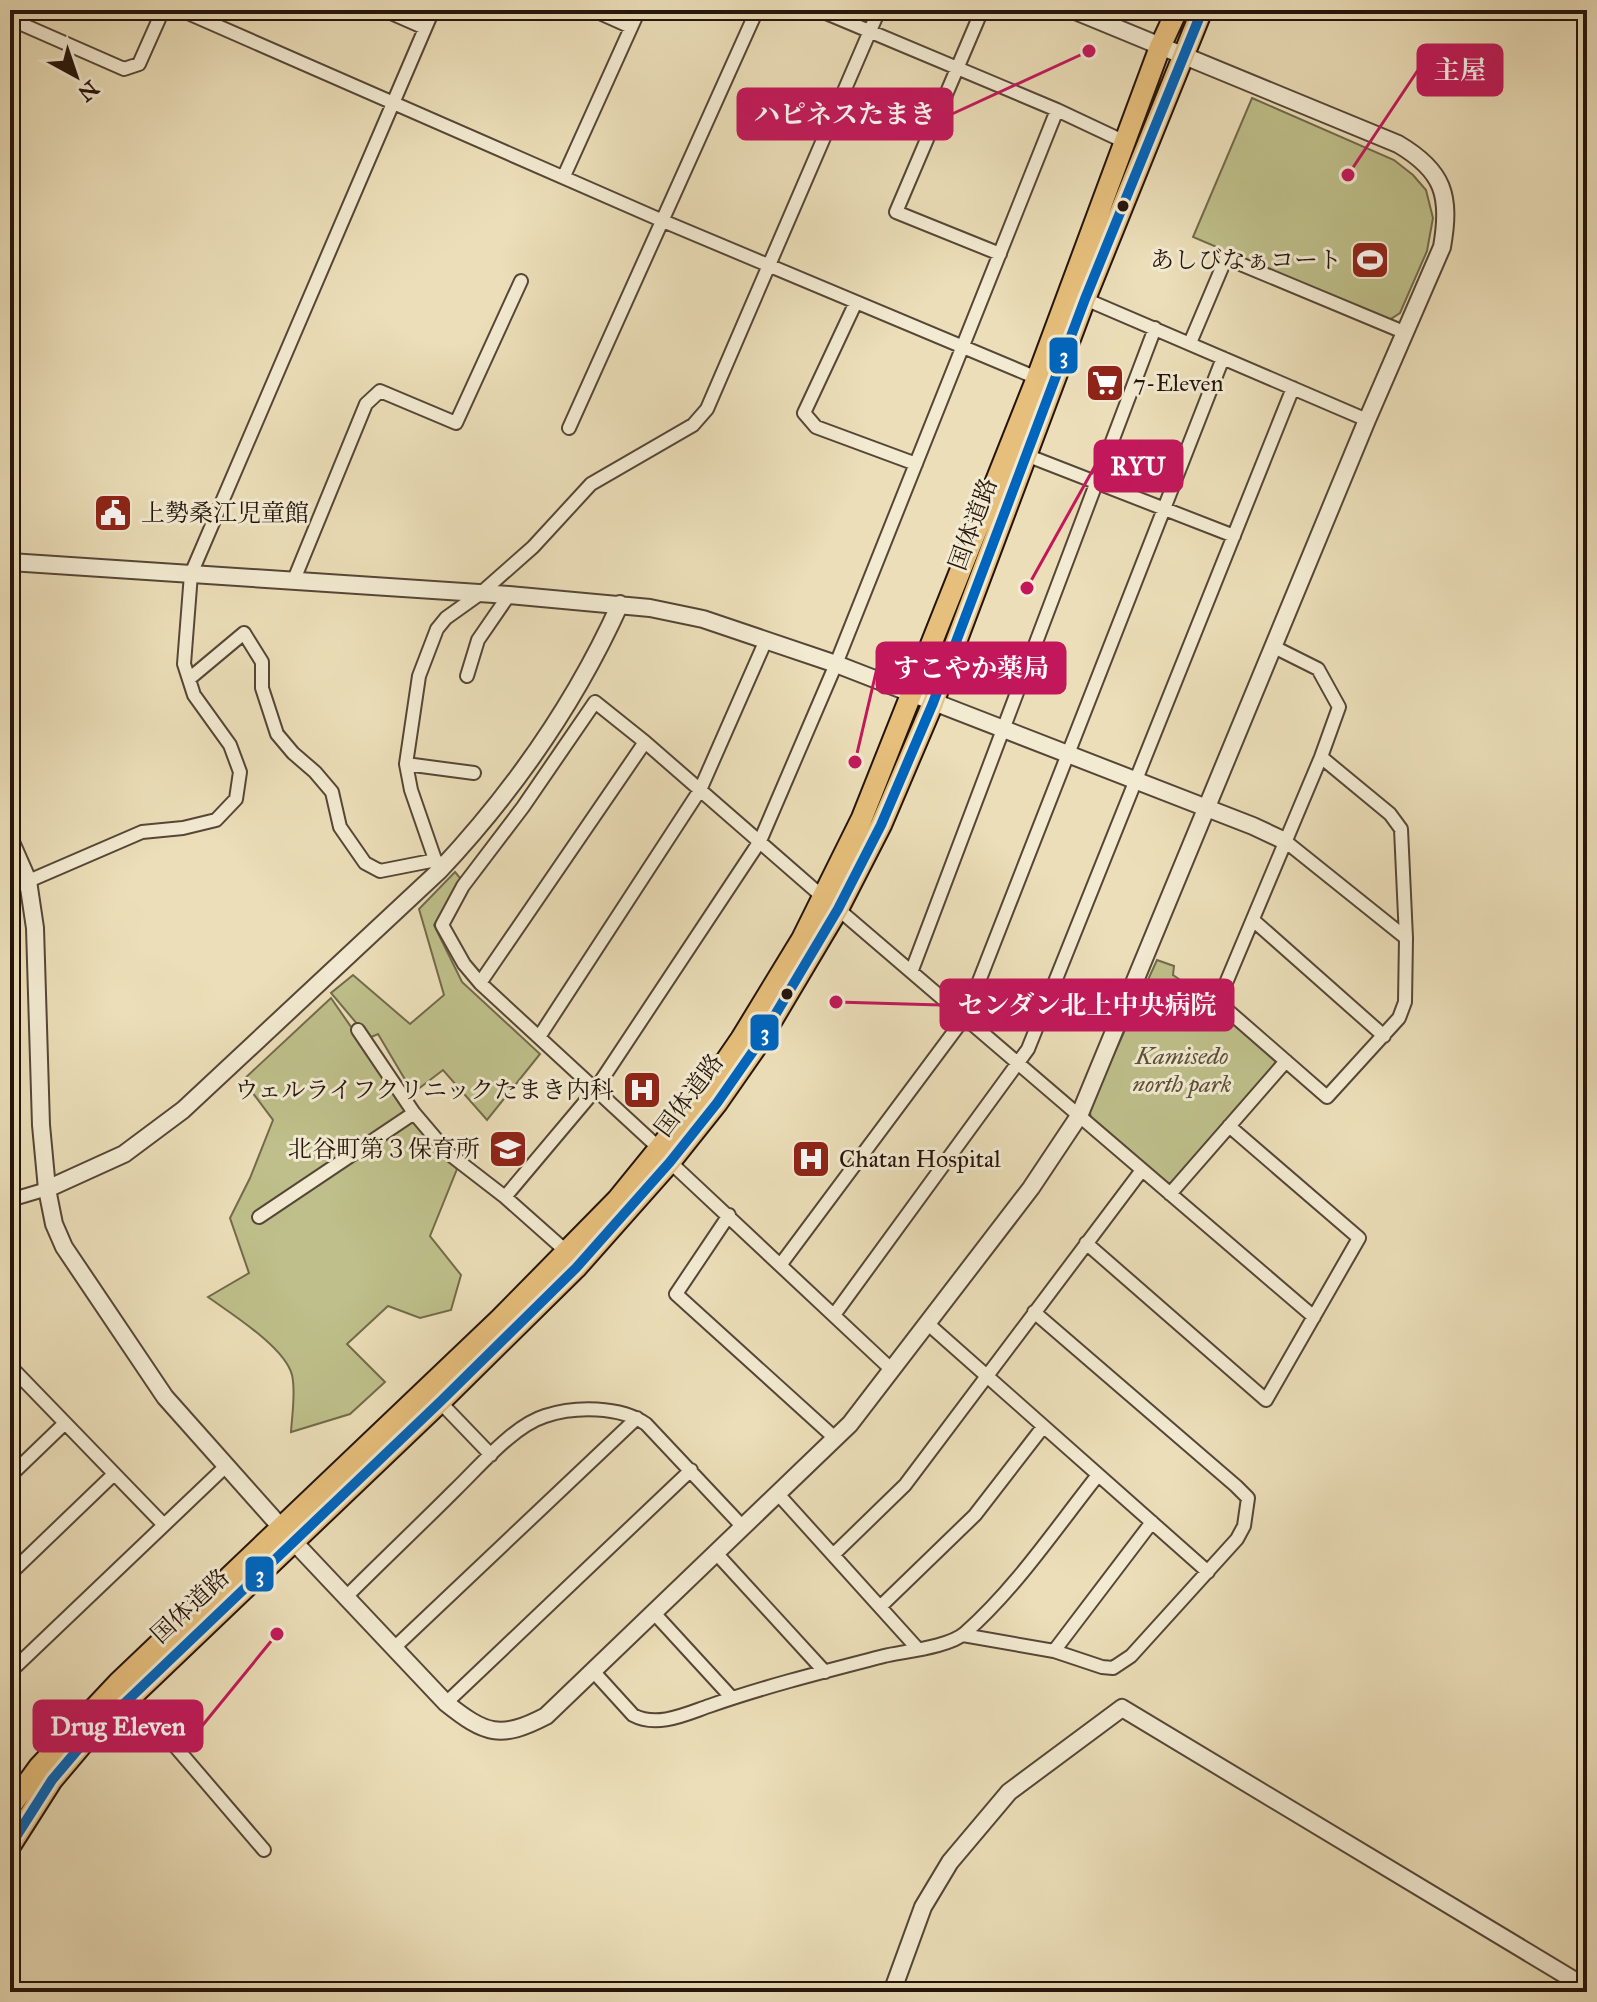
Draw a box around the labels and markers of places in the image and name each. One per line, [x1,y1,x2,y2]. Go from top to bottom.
callout: 主屋 [1418,45,1502,95]
callout: ハピネスたまき [738,89,952,139]
unlabelled marker [1115,198,1131,214]
sports icon: あしびなぁコート [1349,239,1391,281]
place label: あしびなぁコート [1150,245,1342,275]
supermarket icon: 7-Eleven [1084,362,1126,404]
place label: 7-Eleven [1133,368,1223,398]
callout: RYU [1095,441,1182,491]
public building icon: 上勢桑江児童館 [92,492,134,534]
place label: 上勢桑江児童館 [141,498,309,528]
callout: すこやか薬局 [877,643,1065,693]
callout: センダン北上中央病院 [941,980,1233,1030]
unlabelled marker [779,986,795,1002]
hospital icon: ウェルライフクリニックたまき内科 [621,1069,663,1111]
place label: ウェルライフクリニックたまき内科 [235,1075,614,1105]
school or university icon: 北谷町第３保育所 [487,1128,529,1170]
place label: 北谷町第３保育所 [288,1134,480,1164]
hospital icon: Chatan Hospital [790,1138,832,1180]
place label: Chatan Hospital [839,1144,1001,1174]
callout: Drug Eleven [34,1701,202,1751]

